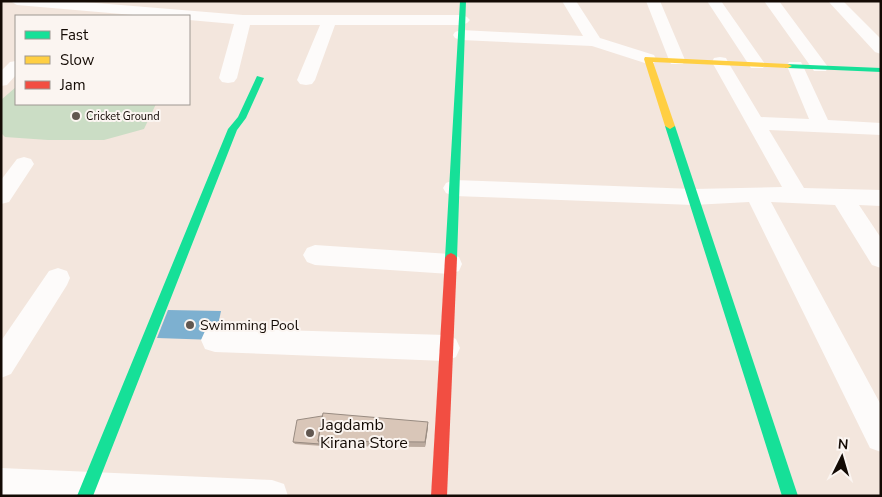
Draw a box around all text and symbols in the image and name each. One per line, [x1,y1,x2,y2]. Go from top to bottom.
legend [15,15,190,105]
text: Fast [60,25,89,45]
text: Slow [60,50,95,70]
text: Jam [59,75,86,95]
place label: Cricket Ground [86,109,160,124]
marker: Cricket Ground [70,110,82,122]
place label: Swimming Pool [200,316,300,335]
marker: Swimming Pool [184,319,196,331]
place label: Jagdamb Kirana Store [319,414,408,454]
marker: Jagdamb Kirana Store [304,427,316,439]
north arrow [817,432,867,482]
text: N [837,435,849,454]

